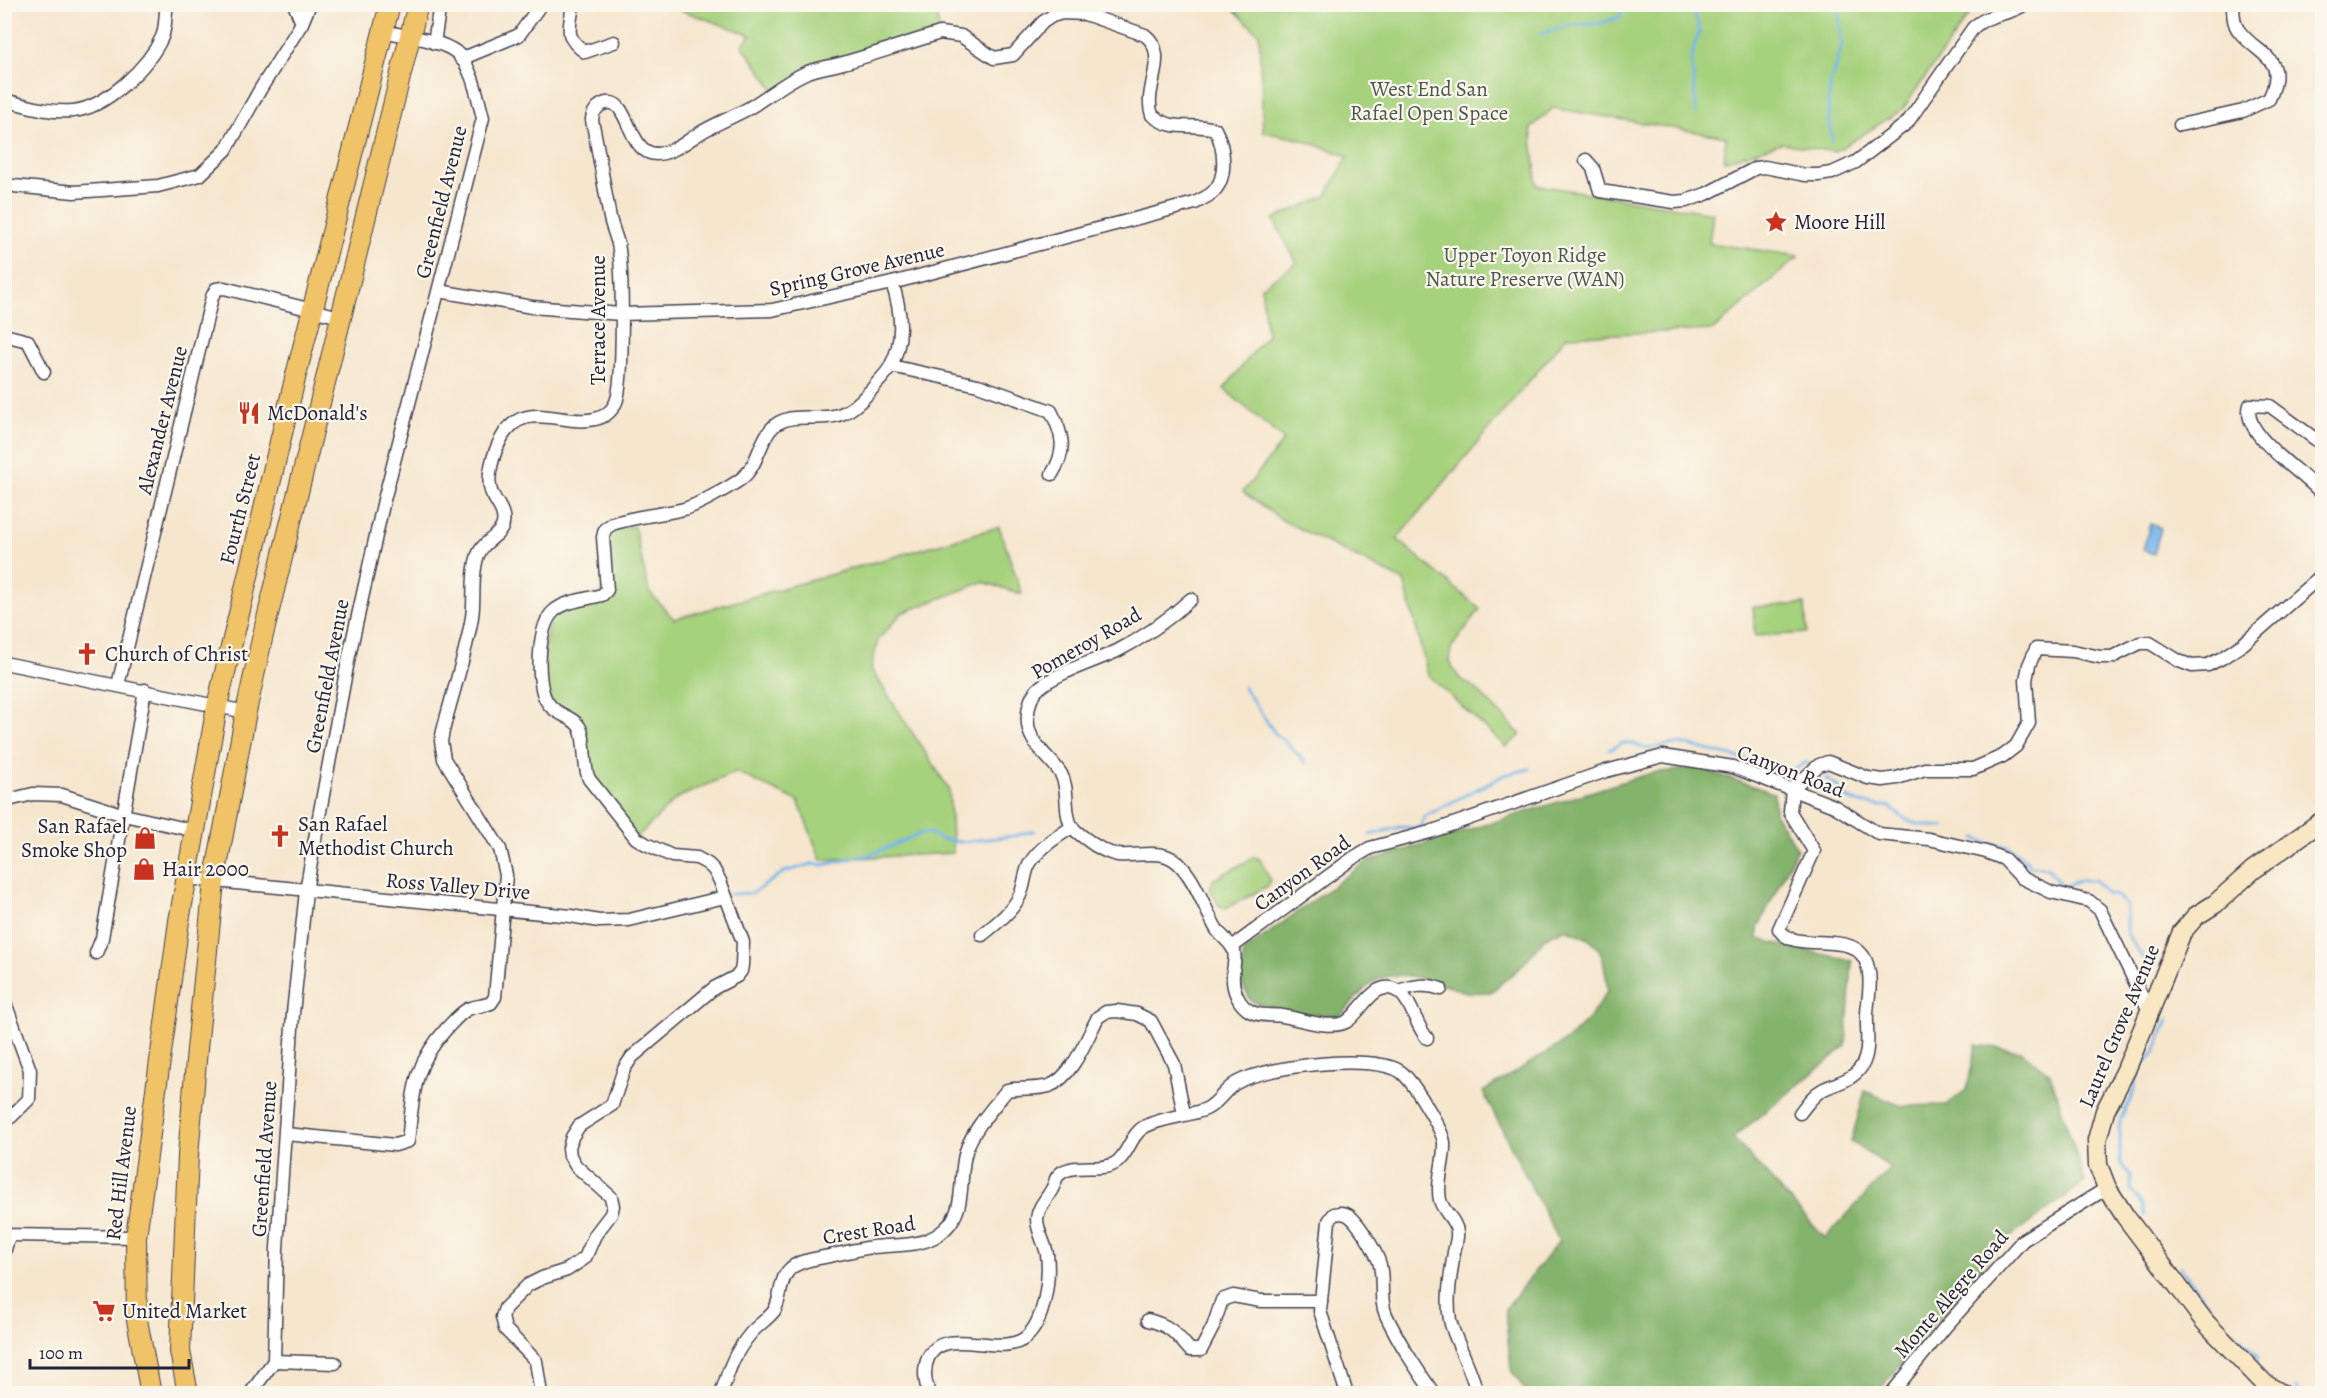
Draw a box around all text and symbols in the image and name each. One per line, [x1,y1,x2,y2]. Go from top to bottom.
park label: West End San Rafael Open Space [1350,75,1508,127]
street label: Greenfield Avenue [408,123,474,281]
place label: Moore Hill [1794,208,1885,236]
place icon: Moore Hill [1763,209,1789,235]
street label: Spring Grove Avenue [767,235,947,303]
park label: Upper Toyon Ridge Nature Preserve (WAN) [1425,241,1625,293]
street label: Terrace Avenue [584,255,612,385]
street label: Alexander Avenue [130,343,194,498]
place label: McDonald's [267,399,368,427]
restaurant icon: McDonald's [236,400,262,426]
street label: Fourth Street [213,450,267,568]
street label: Greenfield Avenue [298,596,356,756]
street label: Pomeroy Road [1026,600,1147,686]
place label: Church of Christ [105,640,248,668]
church icon: Church of Christ [74,641,100,667]
street label: Canyon Road [1733,738,1849,805]
place label: San Rafael Methodist Church [298,810,454,862]
place label: San Rafael Smoke Shop [21,812,127,864]
church icon: San Rafael Methodist Church [267,823,293,849]
shop icon: San Rafael Smoke Shop [132,825,158,851]
street label: Canyon Road [1248,828,1356,918]
place label: Hair 2000 [162,855,249,883]
shop icon: Hair 2000 [131,856,157,882]
street label: Ross Valley Drive [385,866,531,906]
street label: Laurel Grove Avenue [2072,940,2166,1112]
street label: Greenfield Avenue [245,1080,283,1238]
street label: Red Hill Avenue [99,1104,143,1242]
street label: Crest Road [821,1209,918,1251]
street label: Monte Alegre Road [1887,1223,2015,1364]
place label: United Market [122,1297,247,1325]
supermarket icon: United Market [91,1298,117,1324]
scale bar [30,1332,189,1370]
text: 100 m [39,1341,83,1365]

